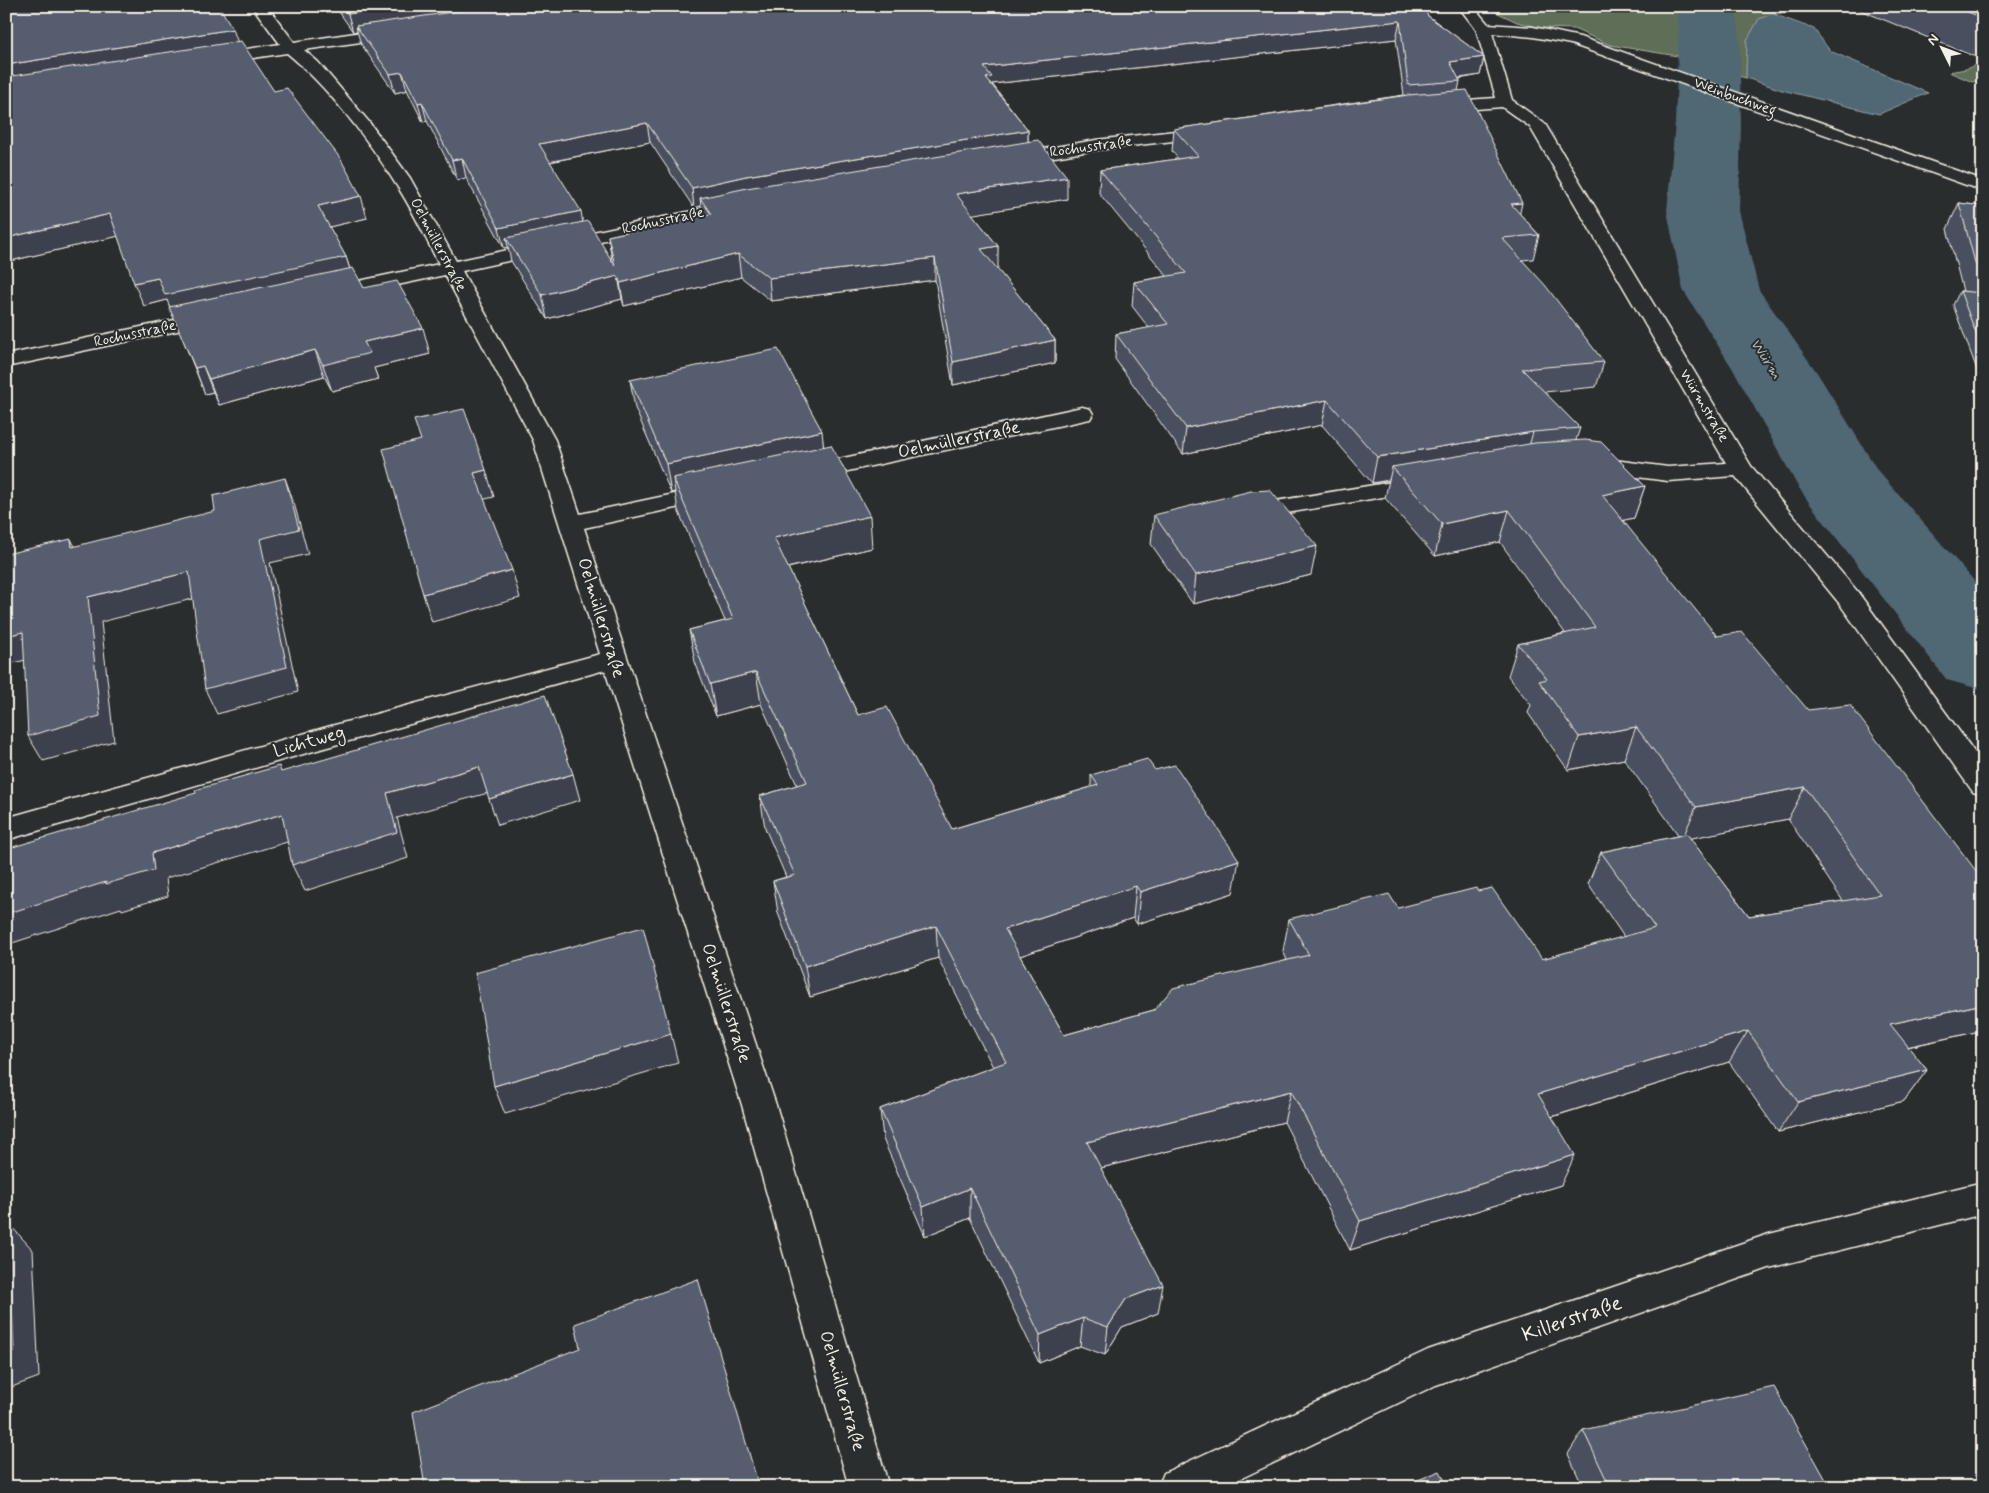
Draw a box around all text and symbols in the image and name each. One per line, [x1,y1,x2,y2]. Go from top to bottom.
north arrow [1916,22,1966,72]
text: N [1923,30,1943,49]
street label: Weinbuchweg [1691,73,1779,122]
street label: Rochusstraße [1048,131,1134,163]
street label: Oelmüllerstraße [405,195,471,295]
street label: Rochusstraße [620,203,706,239]
street label: Rochusstraße [92,316,178,352]
water label: Würm [1745,335,1787,383]
street label: Würmstraße [1674,366,1734,446]
street label: Oelmüllerstraße [896,415,1022,465]
street label: Oelmüllerstraße [571,555,631,681]
street label: Lichtweg [270,720,348,765]
street label: Oelmüllerstraße [695,940,757,1066]
street label: Killerstraße [1518,1289,1626,1349]
street label: Oelmüllerstraße [813,1328,871,1454]

